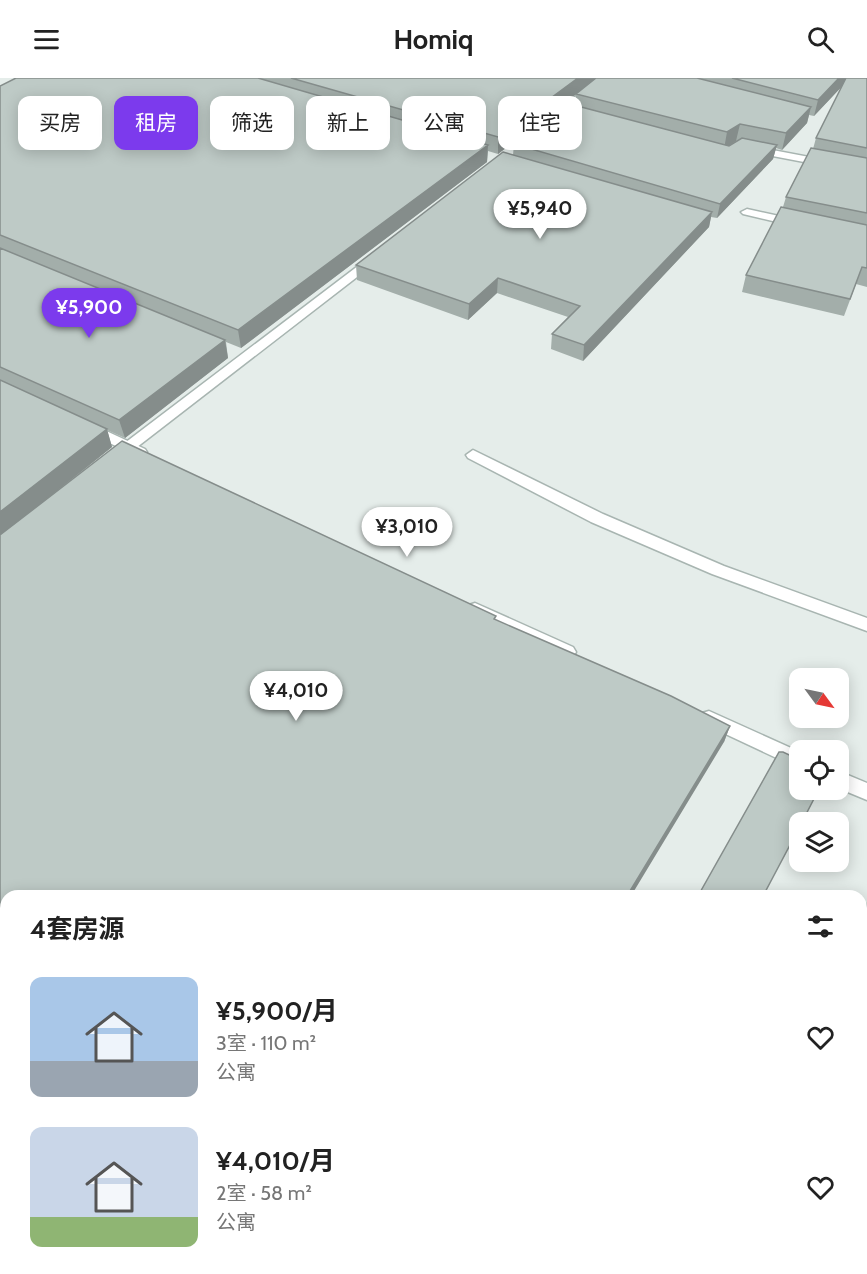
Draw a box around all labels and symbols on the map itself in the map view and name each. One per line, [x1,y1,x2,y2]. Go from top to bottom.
pin: ¥5,940 [491,189,589,240]
pin: ¥5,900 [40,288,138,339]
pin: ¥3,010 [358,507,456,558]
north arrow [789,668,849,728]
pin: ¥4,010 [247,671,345,722]

